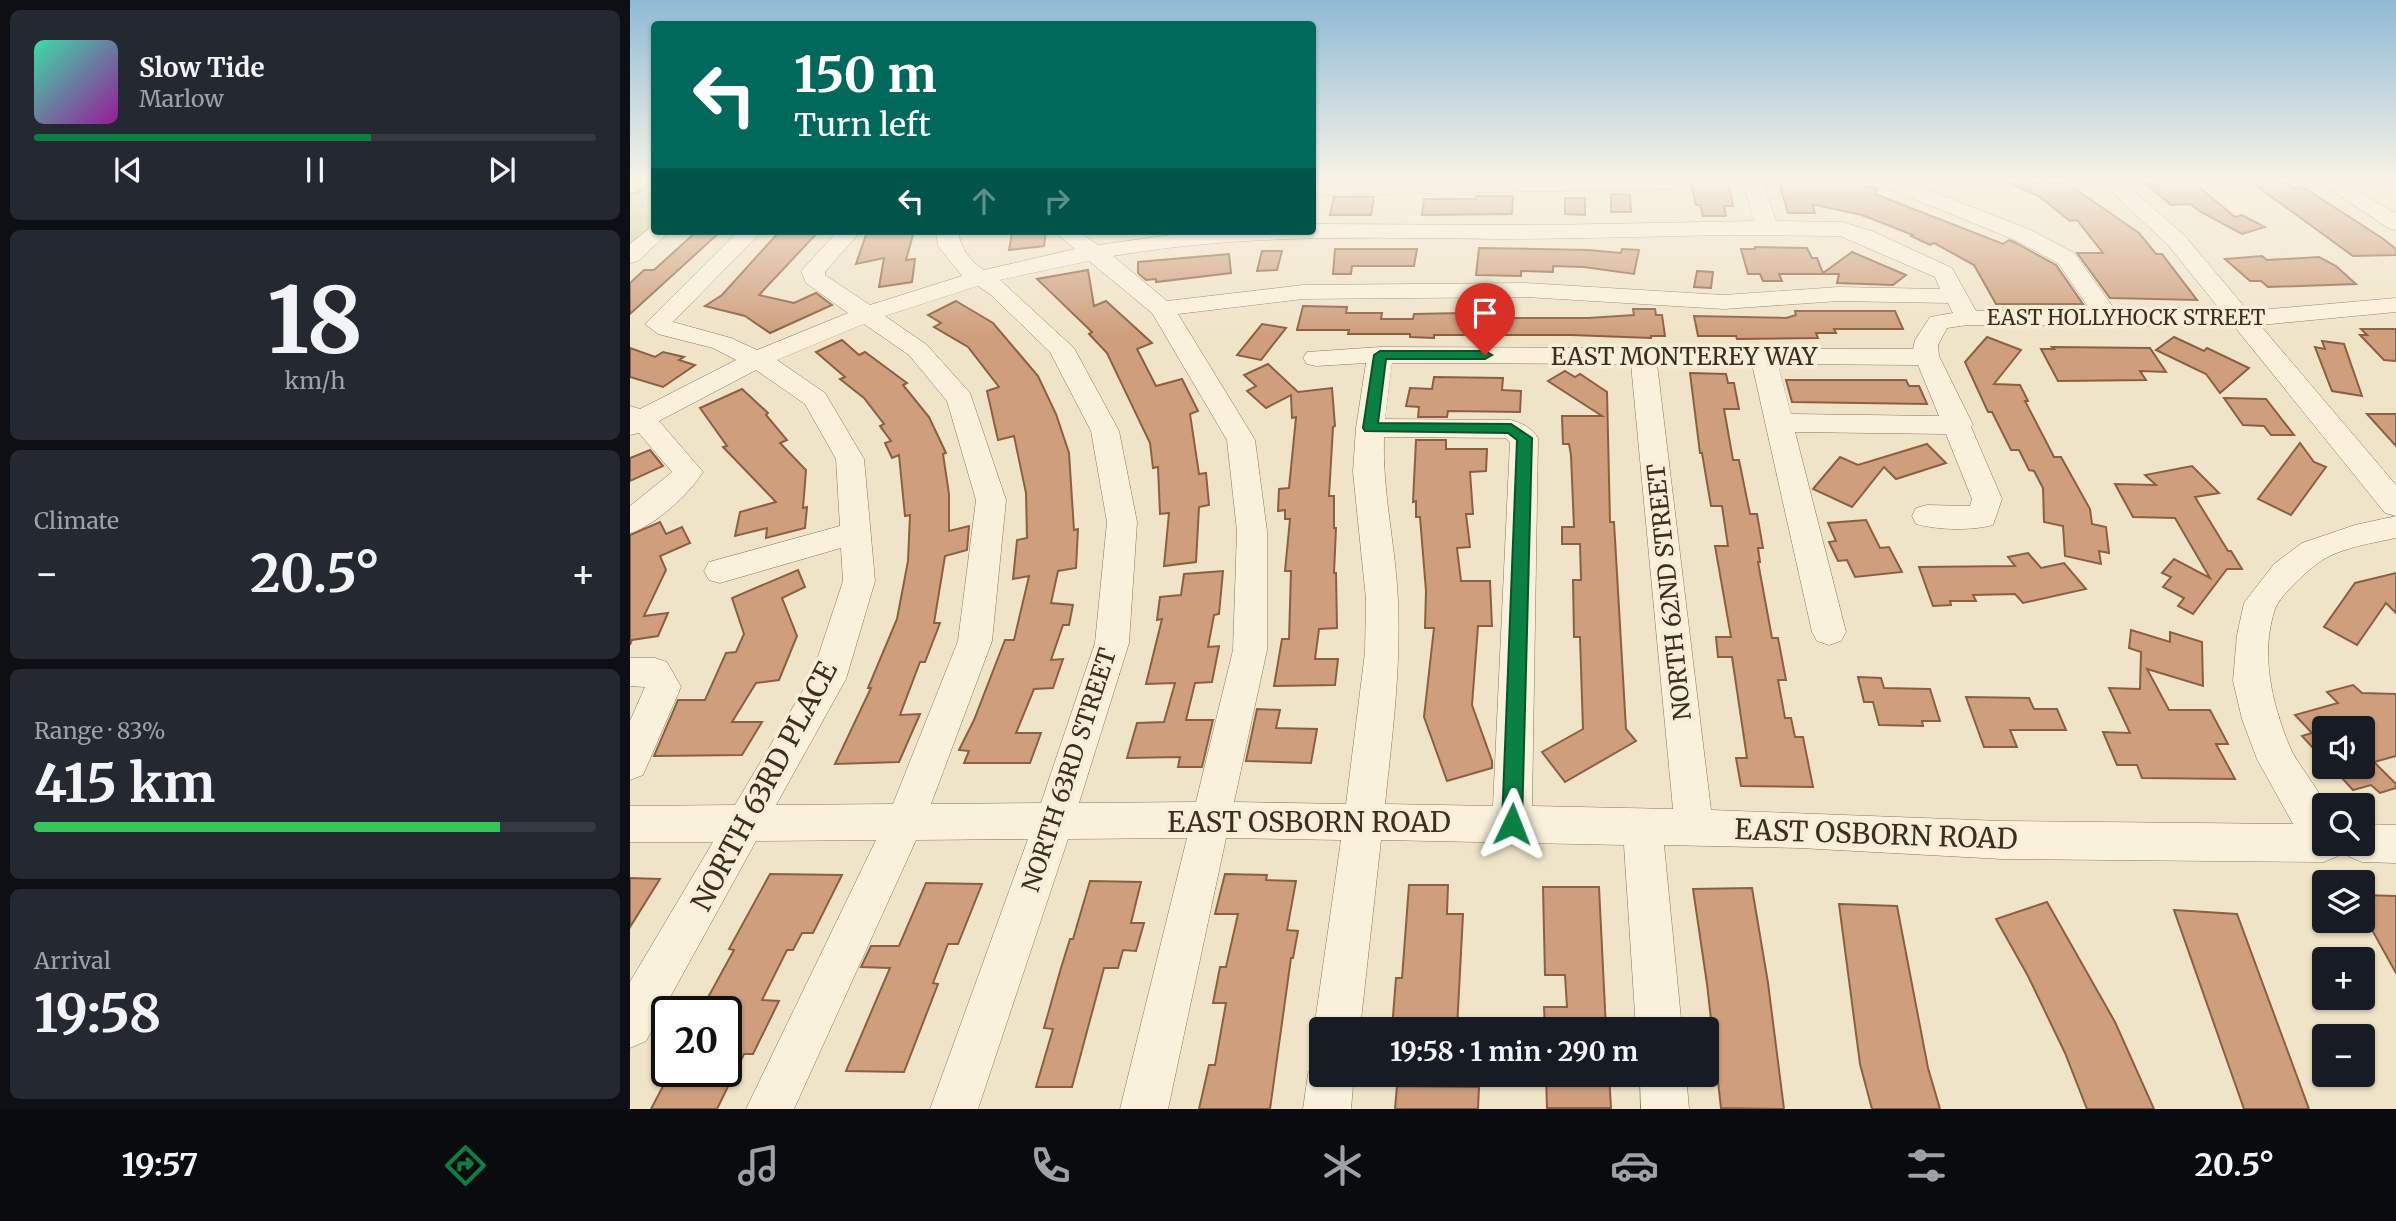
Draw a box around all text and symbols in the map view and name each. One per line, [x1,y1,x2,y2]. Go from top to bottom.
text: 150 m [794,44,937,105]
icon: left [679,49,770,140]
text: Slow Tide [139,51,265,84]
text: Marlow [139,84,224,113]
text: Turn left [794,105,931,145]
icon: previous [109,151,147,189]
icon: pause [296,151,334,189]
icon: next [483,151,521,189]
icon: left [892,182,930,220]
icon: ahead [965,182,1003,220]
icon: right [1038,182,1076,220]
text: 18 [267,263,363,378]
pin [1455,283,1515,355]
icon: arrive [1466,294,1504,332]
street label: EAST HOLLYHOCK STREET [1987,304,2266,331]
street label: EAST MONTEREY WAY [1551,341,1818,372]
text: km/h [285,366,345,395]
street label: NORTH 62ND STREET [1640,462,1698,722]
text: Climate [34,506,119,535]
text: 20.5° [250,541,380,606]
text: − [34,550,59,597]
text: + [571,550,596,597]
street label: NORTH 63RD STREET [1015,644,1123,896]
street label: NORTH 63RD PLACE [683,655,845,917]
text: Range · 83% [34,716,166,745]
map controls [2312,716,2375,1087]
button: sound [2312,716,2375,779]
text: 415 km [34,751,215,816]
position arrow [1475,787,1549,861]
button: search [2312,793,2375,856]
street label: EAST OSBORN ROAD [1167,804,1451,840]
street label: EAST OSBORN ROAD [1734,811,2018,857]
button: layers [2312,870,2375,933]
text: Arrival [34,946,111,975]
button: + [2312,947,2375,1010]
text: 19:58 [34,981,161,1046]
speed limit sign: 20 [651,996,742,1087]
button: − [2312,1024,2375,1087]
text: 19:58 · 1 min · 290 m [1390,1035,1638,1068]
icon: directions [441,1141,490,1190]
icon: music [734,1141,783,1190]
icon: phone [1026,1141,1075,1190]
icon: climate [1318,1141,1367,1190]
icon: car [1610,1141,1659,1190]
icon: filters [1902,1141,1951,1190]
text: 19:57 [122,1145,198,1185]
text: 20.5° [2194,1145,2274,1185]

